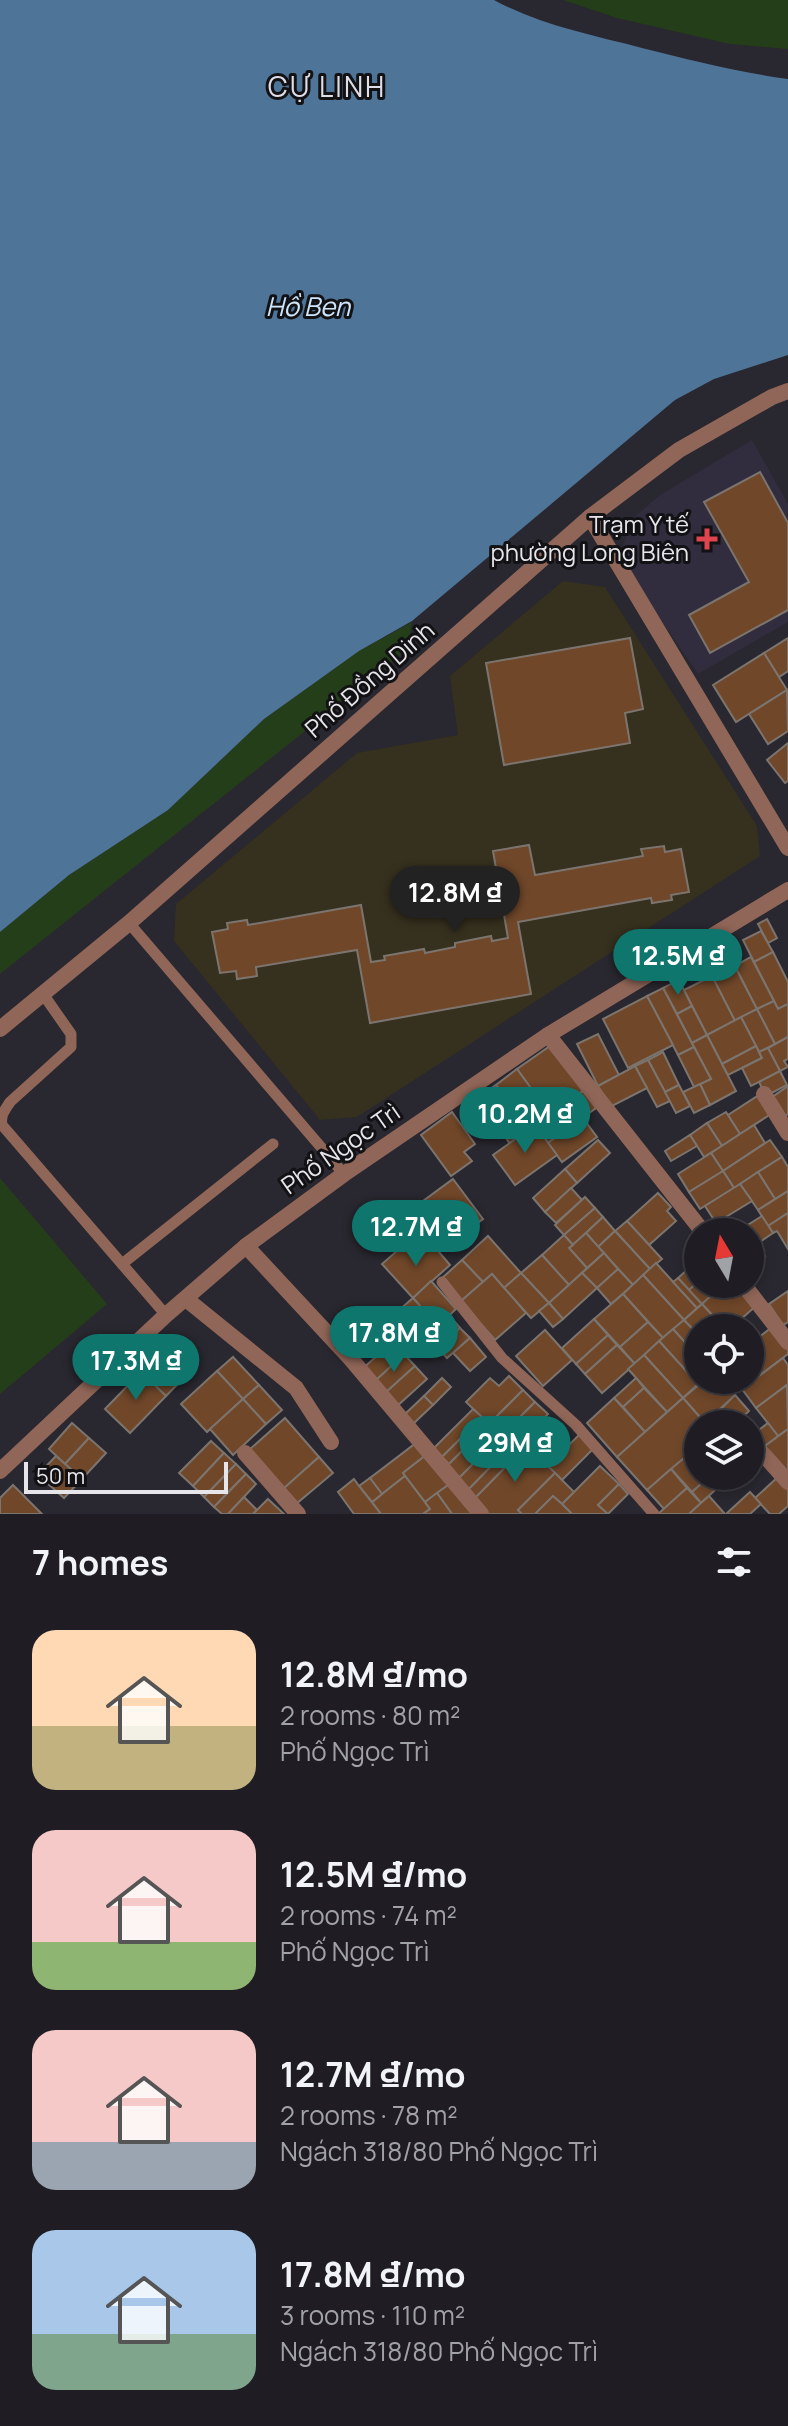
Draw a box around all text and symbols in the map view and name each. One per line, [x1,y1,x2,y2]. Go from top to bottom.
district label: CỰ LINH [268,67,386,105]
water label: Hồ Ben [266,288,352,324]
place label: Trạm Y tế phường Long Biên [490,507,689,568]
marker: Trạm Y tế phường Long Biên [696,528,718,550]
street label: Phố Đồng Dinh [297,613,441,744]
pin: 12.8M ₫ [381,866,529,934]
text: 12.8M ₫ [408,874,502,910]
pin: 12.5M ₫ [604,929,752,997]
text: 12.5M ₫ [631,937,725,973]
pin: 10.2M ₫ [451,1087,599,1155]
street label: Phố Ngọc Trì [274,1095,406,1201]
text: 10.2M ₫ [477,1095,573,1131]
pin: 12.7M ₫ [342,1200,490,1268]
text: 12.7M ₫ [370,1208,462,1244]
north arrow [684,1218,764,1298]
map controls [684,1218,764,1490]
pin: 17.8M ₫ [320,1306,468,1374]
text: 17.8M ₫ [348,1314,440,1350]
button: locate [684,1314,764,1394]
pin: 17.3M ₫ [62,1334,210,1402]
text: 17.3M ₫ [90,1342,182,1378]
button: layers [684,1410,764,1490]
pin: 29M ₫ [459,1416,571,1484]
text: 29M ₫ [477,1424,553,1460]
scale bar [24,1458,228,1494]
text: 50 m [36,1461,85,1491]
text: 7 homes [32,1539,168,1585]
icon: filters [712,1540,756,1584]
text: 12.8M ₫/mo [280,1651,468,1697]
icon: home [96,1662,192,1758]
text: 2 rooms · 80 m² [280,1697,460,1733]
text: Phố Ngọc Trì [280,1733,430,1769]
text: 12.5M ₫/mo [280,1851,467,1897]
icon: home [96,1862,192,1958]
text: 2 rooms · 74 m² [280,1897,457,1933]
text: Phố Ngọc Trì [280,1933,430,1969]
text: 12.7M ₫/mo [280,2051,465,2097]
icon: home [96,2062,192,2158]
text: 2 rooms · 78 m² [280,2097,458,2133]
text: Ngách 318/80 Phố Ngọc Trì [280,2133,598,2169]
text: 17.8M ₫/mo [280,2251,465,2297]
icon: home [96,2262,192,2358]
text: 3 rooms · 110 m² [280,2297,465,2333]
text: Ngách 318/80 Phố Ngọc Trì [280,2333,598,2369]

